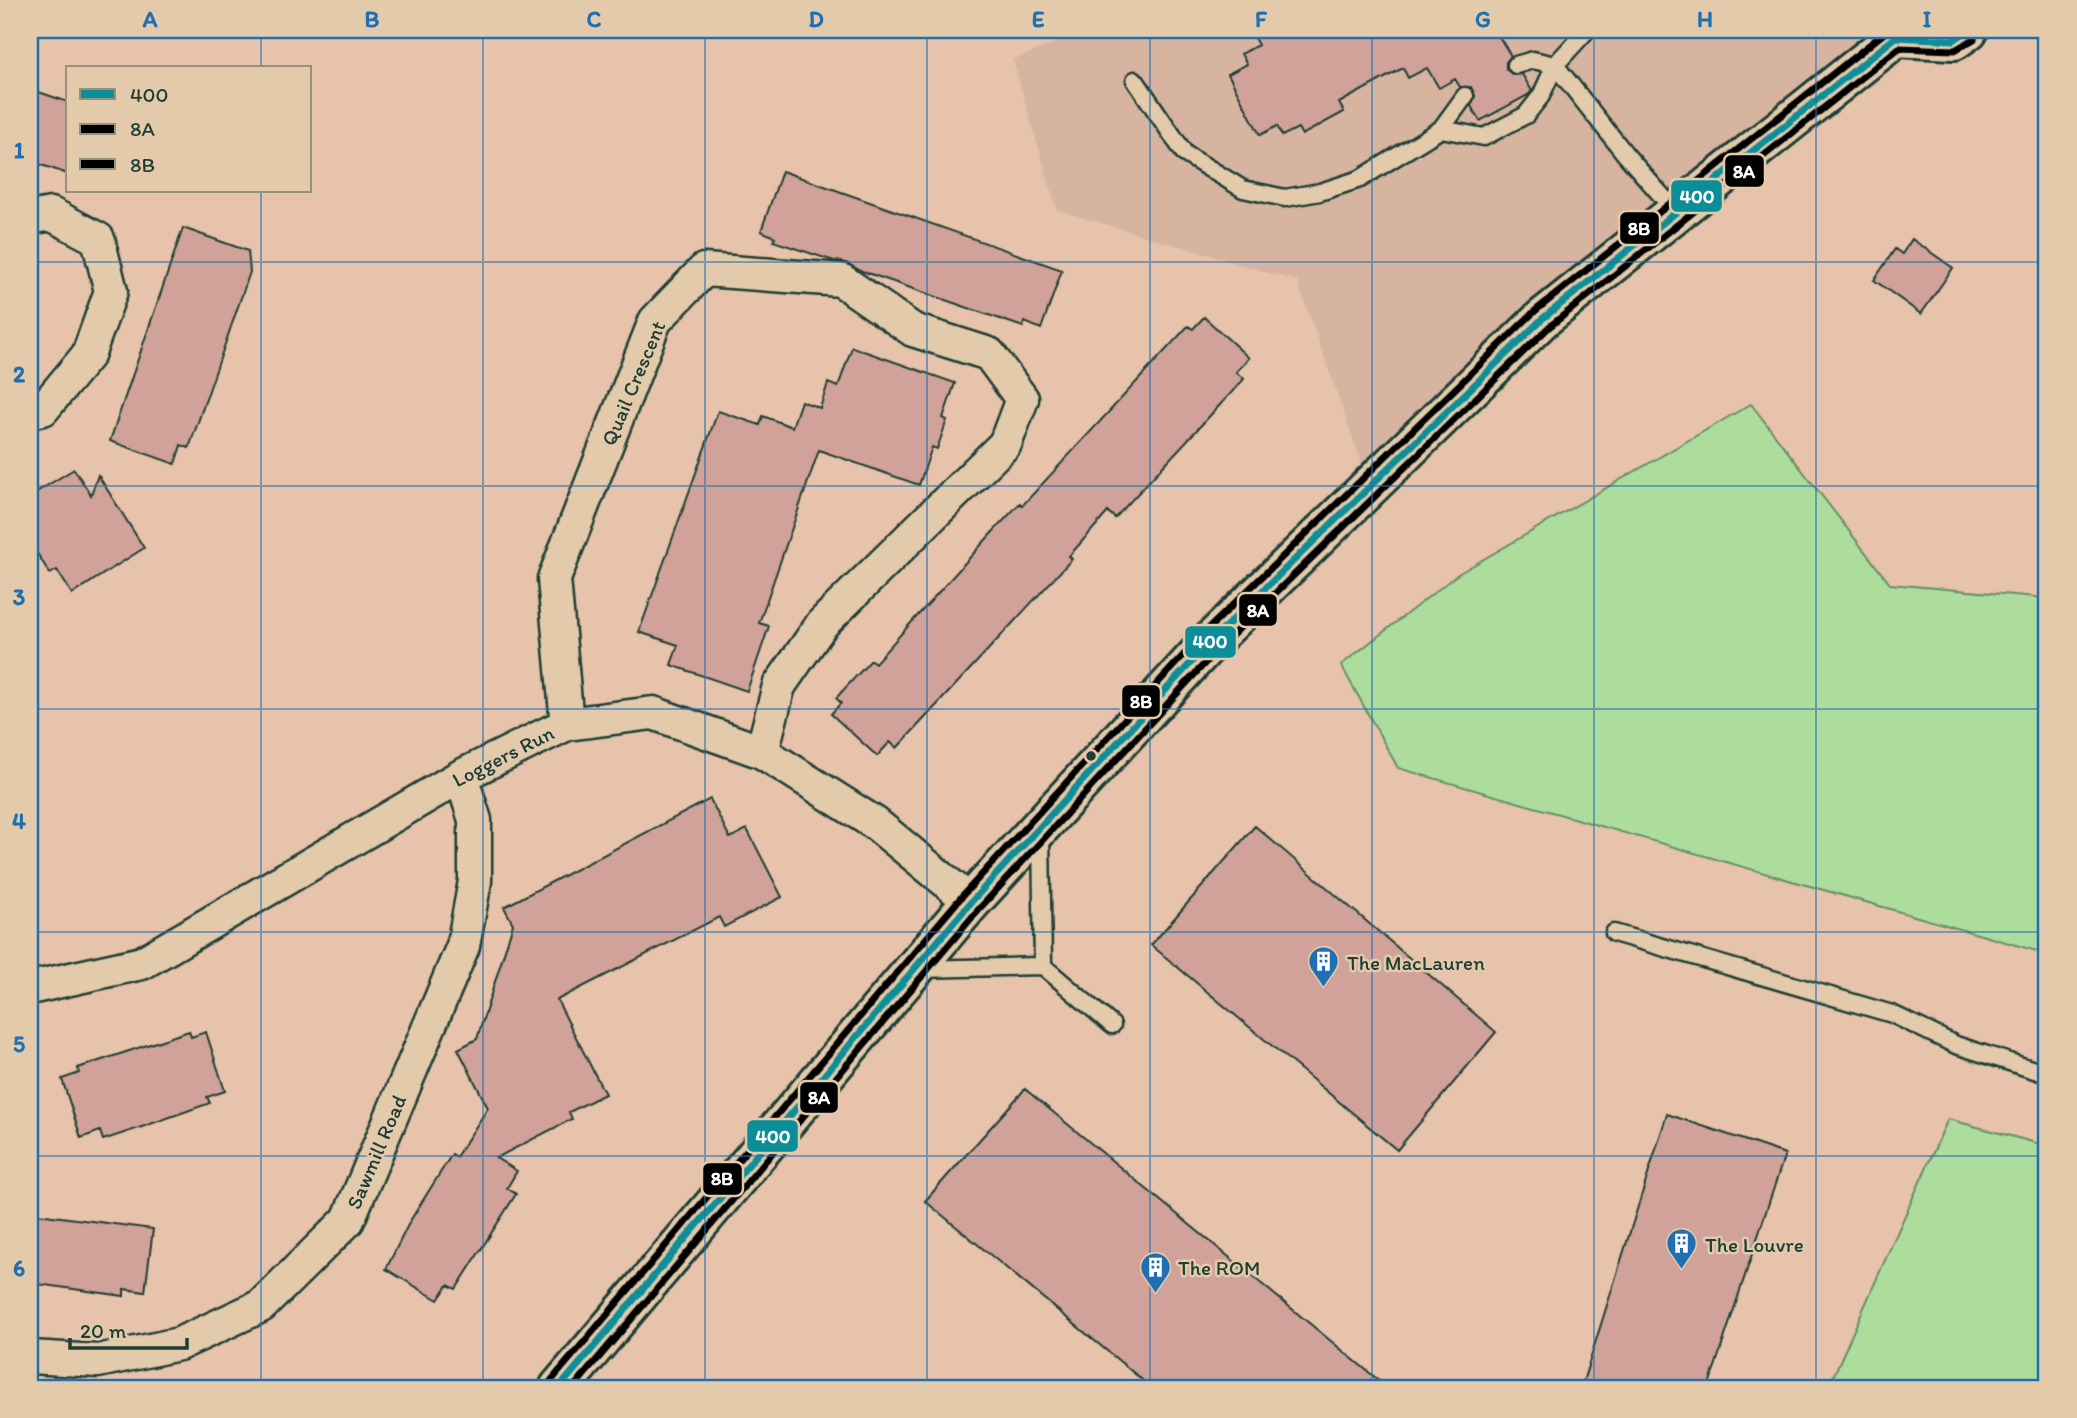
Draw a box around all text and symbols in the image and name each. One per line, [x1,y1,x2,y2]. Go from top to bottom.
text: A [142,5,158,33]
text: B [365,5,380,33]
text: C [587,5,602,33]
text: D [808,5,824,33]
text: E [1032,5,1045,33]
text: F [1255,5,1268,33]
text: G [1475,5,1491,33]
text: H [1697,5,1713,33]
text: I [1923,5,1932,33]
legend [66,66,312,192]
text: 400 [130,82,169,107]
text: 8A [130,116,156,141]
text: 1 [14,136,25,164]
text: 8B [130,152,155,177]
line badge: 8A [1724,154,1765,188]
text: 8A [1733,160,1756,183]
line badge: 400 [1670,179,1723,213]
text: 400 [1680,185,1715,208]
line badge: 8B [1619,211,1660,245]
text: 8B [1628,217,1650,240]
street label: Quail Crescent [596,317,671,449]
text: 2 [13,360,26,388]
text: 3 [13,583,26,611]
line badge: 8A [1238,593,1278,627]
text: 8A [1247,599,1270,622]
line badge: 400 [1184,625,1237,659]
text: 400 [1193,630,1228,653]
line badge: 8B [1121,684,1161,718]
text: 8B [1130,690,1152,713]
street label: Loggers Run [448,720,558,792]
unlabelled marker [1084,749,1098,763]
text: 4 [12,807,26,835]
building icon: The MacLauren [1307,945,1341,989]
place label: The MacLauren [1347,950,1485,975]
text: 5 [13,1030,25,1058]
line badge: 8A [799,1081,839,1114]
text: 8A [808,1086,831,1109]
street label: Sawmill Road [341,1091,411,1213]
line badge: 400 [746,1119,799,1153]
text: 400 [756,1125,791,1148]
line badge: 8B [702,1162,743,1196]
text: 8B [711,1167,733,1190]
building icon: The Louvre [1665,1227,1699,1271]
place label: The Louvre [1705,1232,1804,1257]
building icon: The ROM [1138,1250,1172,1294]
text: 6 [13,1254,25,1282]
place label: The ROM [1178,1255,1260,1280]
scale bar [70,1306,187,1350]
text: 20 m [80,1318,127,1343]

